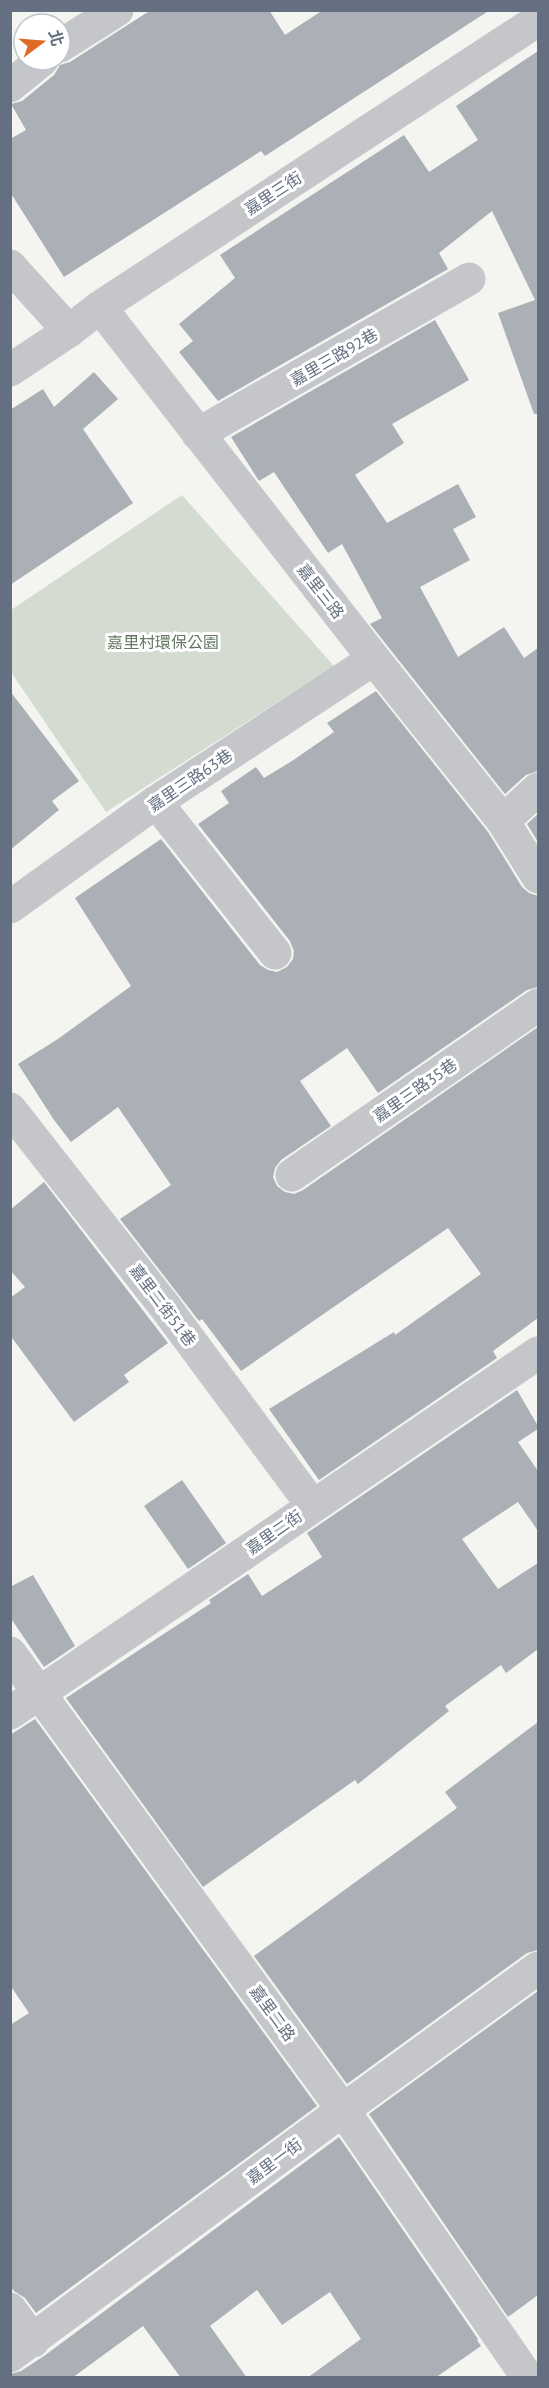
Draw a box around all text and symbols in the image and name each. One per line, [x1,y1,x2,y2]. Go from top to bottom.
north arrow [12,12,72,72]
text: 北 [45,27,68,48]
street label: 嘉里三街 [241,167,305,219]
street label: 嘉里三路92巷 [287,324,381,390]
street label: 嘉里三路 [293,560,349,622]
park label: 嘉里村環保公園 [107,632,219,652]
street label: 嘉里三路63巷 [144,744,236,816]
street label: 嘉里三路35巷 [369,1054,461,1126]
street label: 嘉里二街51巷 [126,1260,200,1350]
street label: 嘉里二街 [242,1505,306,1559]
street label: 嘉里二路 [246,1981,300,2045]
street label: 嘉里一街 [242,2134,306,2188]

